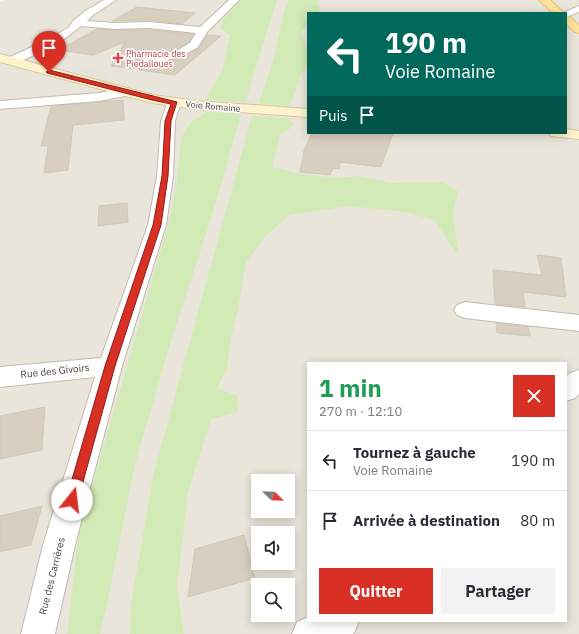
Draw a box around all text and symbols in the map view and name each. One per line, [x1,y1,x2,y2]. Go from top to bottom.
text: 190 m [385,24,467,61]
icon: left [319,28,371,80]
pin [32,31,66,72]
icon: arrive [38,37,60,59]
place label: Pharmacie des Piedalloues [126,48,186,69]
marker: Pharmacie des Piedalloues [113,53,123,63]
text: Voie Romaine [385,60,495,83]
street label: Voie Romaine [185,98,241,114]
icon: arrive [356,104,378,126]
text: Puis [319,106,348,125]
street label: Rue des Givoirs [20,361,90,381]
text: 1 min [319,372,382,404]
button: close [513,375,555,417]
text: 270 m · 12:10 [319,403,402,420]
text: Tournez à gauche [353,443,476,462]
icon: left [319,450,341,472]
text: 190 m [511,451,555,470]
text: Voie Romaine [353,462,433,479]
north arrow [251,474,295,518]
map controls [251,474,295,622]
position arrow [51,479,93,521]
icon: arrive [319,510,341,532]
text: Arrivée à destination [353,511,500,530]
text: 80 m [520,511,555,530]
button: sound [251,526,295,570]
street label: Rue des Carrières [36,536,68,616]
button: Quitter [319,568,433,614]
button: Partager [441,568,555,614]
button: search [251,578,295,622]

